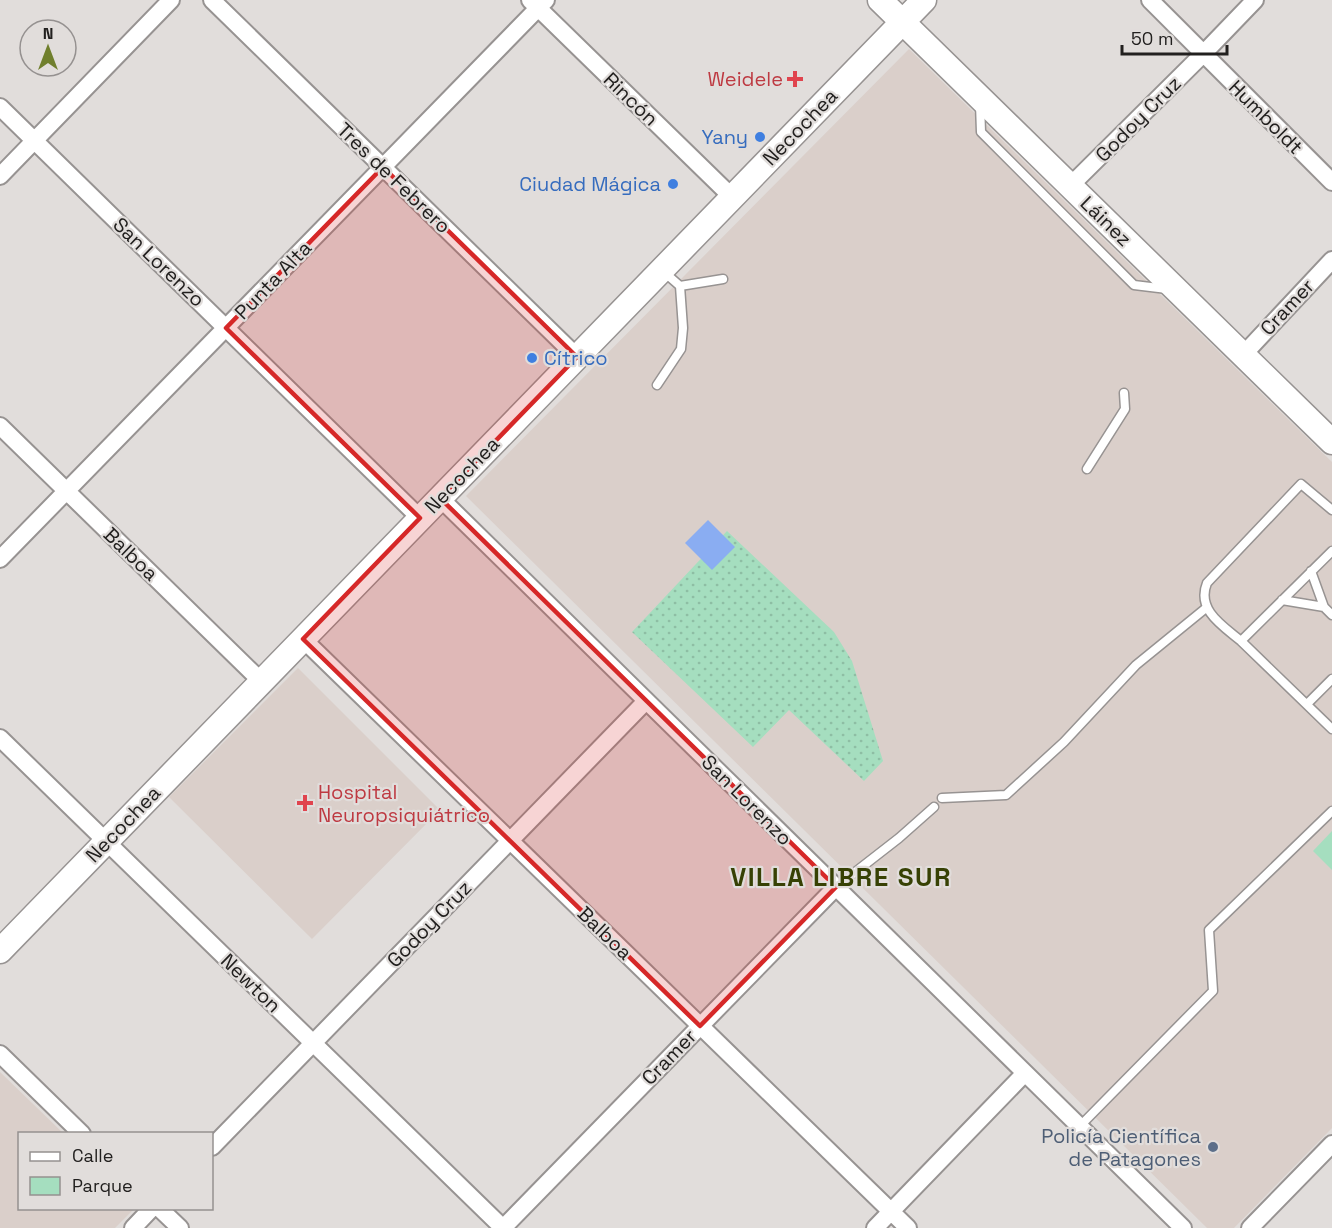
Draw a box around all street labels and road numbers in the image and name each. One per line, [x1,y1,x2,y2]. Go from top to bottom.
street label: Rincón [598,67,664,131]
street label: Godoy Cruz [1089,70,1187,168]
street label: Humboldt [1223,74,1309,160]
street label: Necochea [757,83,843,171]
street label: Tres de Febrero [331,117,457,239]
street label: Láinez [1075,190,1137,252]
street label: San Lorenzo [108,212,210,312]
street label: Punta Alta [229,235,317,325]
street label: Cramer [1254,273,1320,341]
street label: Necochea [419,431,505,519]
street label: Balboa [98,522,164,586]
street label: San Lorenzo [696,749,798,851]
street label: Necochea [80,780,166,868]
street label: Godoy Cruz [381,875,477,973]
street label: Balboa [572,901,638,965]
street label: Newton [215,948,287,1018]
street label: Cramer [636,1023,702,1091]

